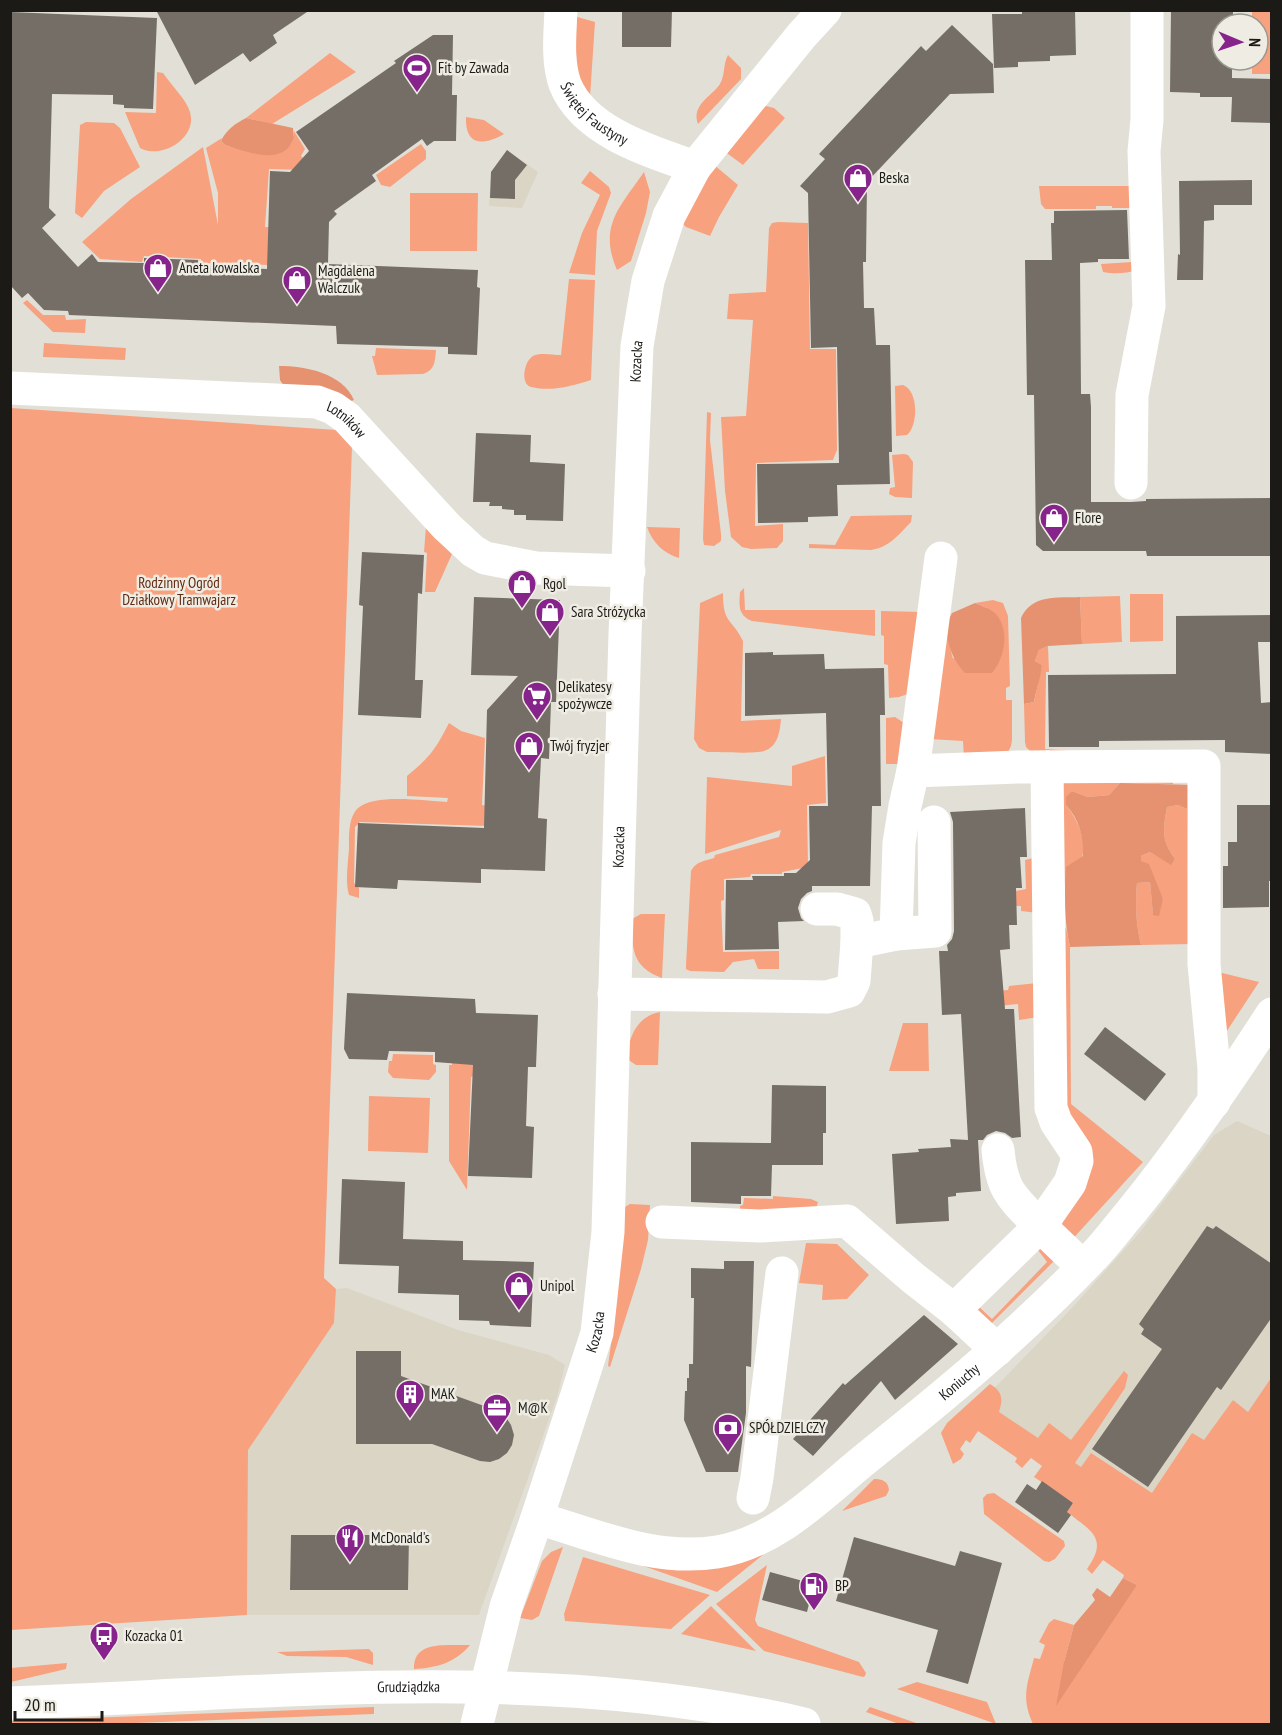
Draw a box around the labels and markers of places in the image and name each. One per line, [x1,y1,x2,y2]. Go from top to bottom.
sports icon: Fit by Zawada [401,52,433,94]
place label: Fit by Zawada [438,58,509,77]
shop icon: Beska [842,162,874,204]
place label: Beska [879,168,909,187]
shop icon: Aneta kowalska [142,252,174,294]
place label: Aneta kowalska [179,258,259,277]
place label: Magdalena Walczuk [318,261,375,297]
shop icon: Magdalena Walczuk [281,264,313,306]
shop icon: Flore [1038,502,1070,544]
place label: Flore [1075,508,1101,527]
shop icon: Rgol [506,568,538,610]
place label: Rgol [543,574,567,593]
shop icon: Sara Stróżycka [534,596,566,638]
place label: Sara Stróżycka [571,602,646,621]
place label: Delikatesy spożywcze [558,677,612,713]
supermarket icon: Delikatesy spożywcze [521,680,553,722]
shop icon: Twój fryzjer [513,730,545,772]
place label: Twój fryzjer [550,736,610,755]
shop icon: Unipol [503,1270,535,1312]
place label: Unipol [540,1276,575,1295]
building icon: MAK [394,1378,426,1420]
place label: MAK [431,1384,456,1403]
office icon: M@K [481,1392,513,1434]
place label: M@K [518,1398,548,1417]
bank icon: SPÓŁDZIELCZY [712,1412,744,1454]
place label: SPÓŁDZIELCZY [749,1418,826,1437]
restaurant icon: McDonald's [334,1522,366,1564]
place label: McDonald's [371,1528,430,1547]
fuel station icon: BP [798,1570,830,1612]
place label: BP [835,1576,849,1595]
bus stop icon: Kozacka 01 [88,1620,120,1662]
place label: Kozacka 01 [125,1626,183,1645]

